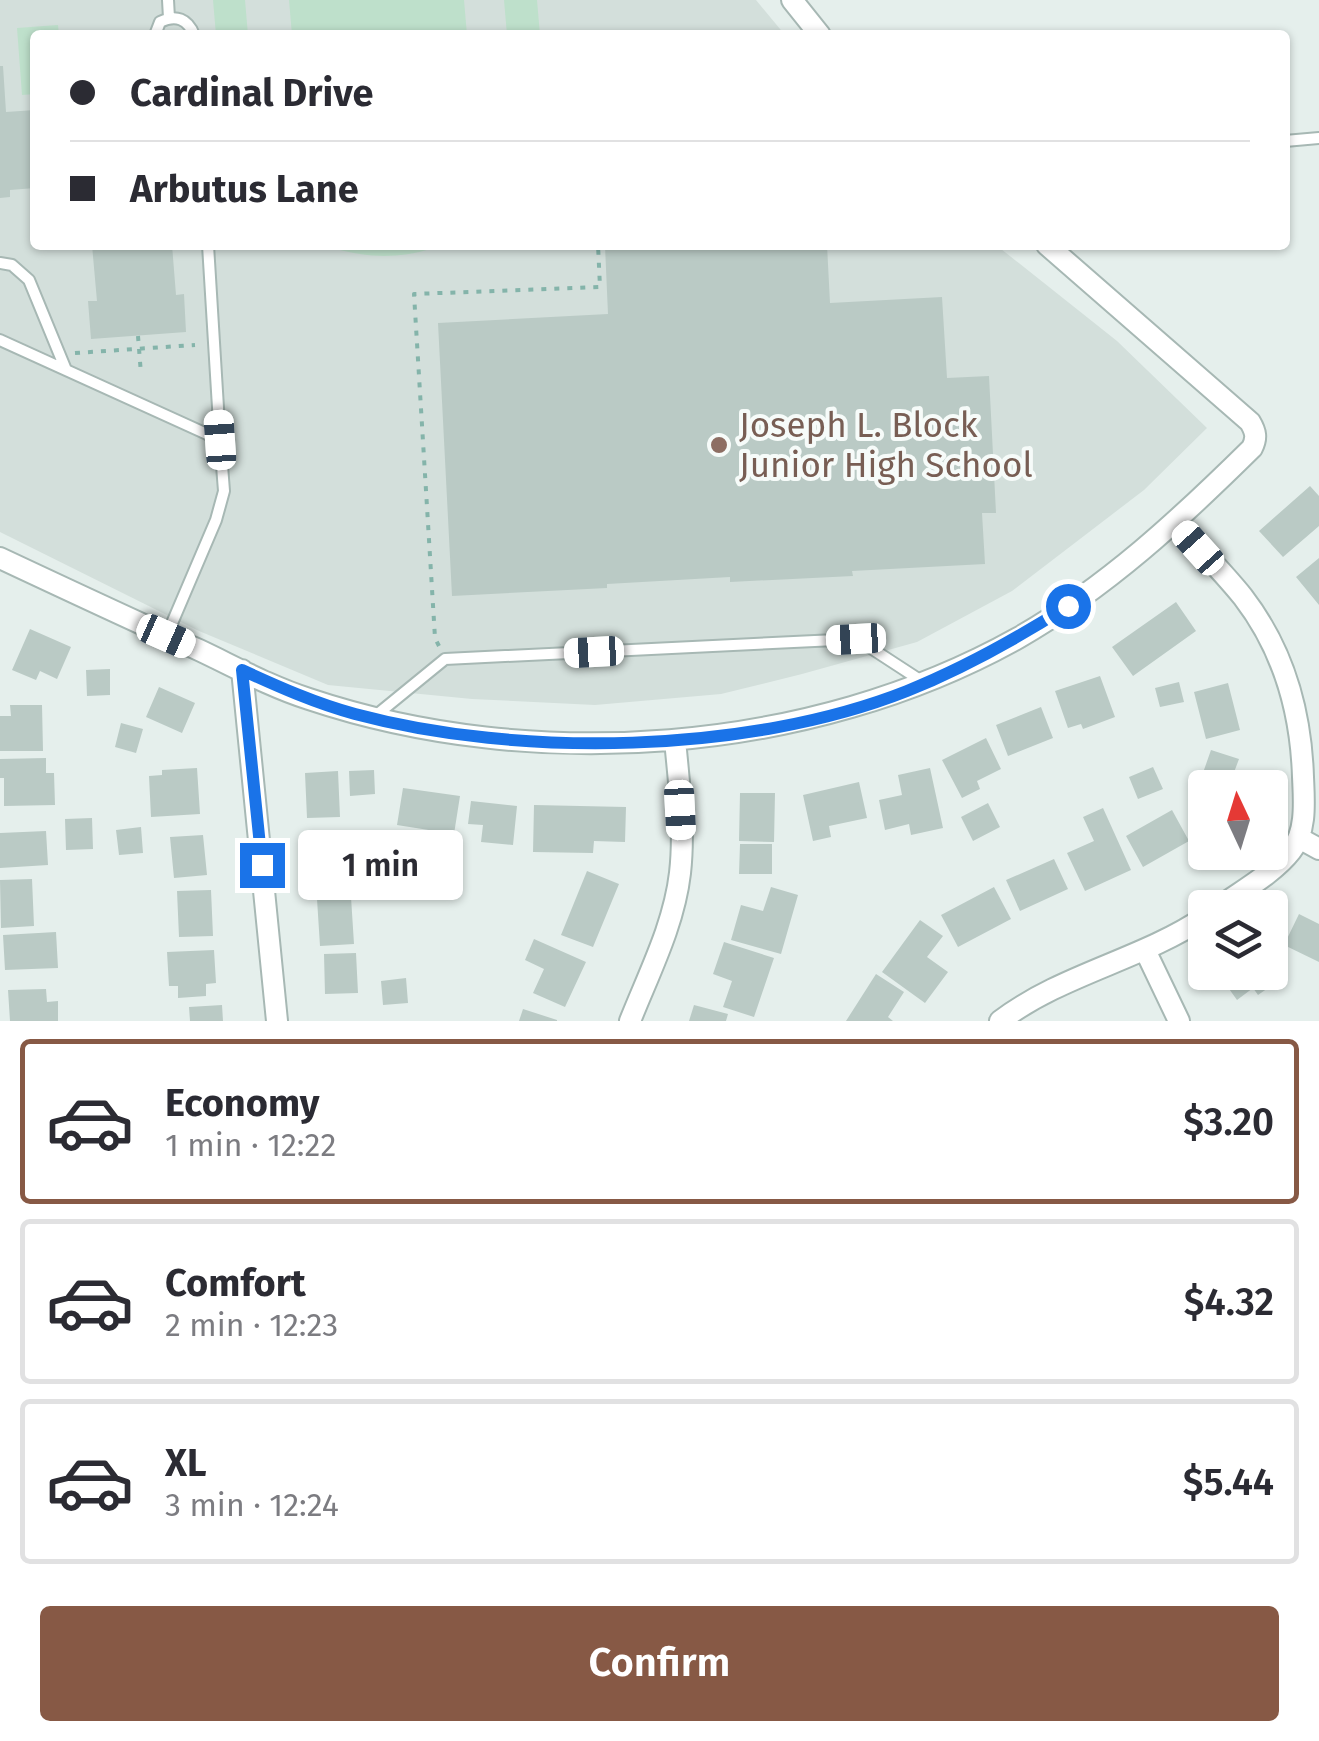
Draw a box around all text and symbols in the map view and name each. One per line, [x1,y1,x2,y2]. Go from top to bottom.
text: Cardinal Drive [130,70,373,116]
text: Arbutus Lane [130,166,359,212]
place label: Joseph L. Block Junior High School [739,404,1033,486]
car [203,409,237,471]
marker: Joseph L. Block Junior High School [708,434,730,456]
car [1167,516,1229,580]
route start [1046,584,1091,629]
car [132,610,200,662]
car [825,622,887,656]
car [563,635,625,669]
north arrow [1188,770,1288,870]
map controls [1188,770,1288,990]
car [663,779,697,841]
callout: 1 min [297,830,462,900]
route end [240,843,285,888]
text: 1 min [342,846,419,884]
button: layers [1188,890,1288,990]
icon: car [45,1077,135,1167]
text: Economy [165,1080,320,1126]
text: $3.20 [1183,1099,1274,1145]
text: 1 min · 12:22 [165,1126,336,1164]
icon: car [45,1257,135,1347]
text: Comfort [165,1260,306,1306]
text: $4.32 [1184,1279,1274,1325]
text: 2 min · 12:23 [165,1306,338,1344]
icon: car [45,1437,135,1527]
text: XL [165,1440,207,1486]
text: $5.44 [1183,1459,1274,1505]
text: 3 min · 12:24 [165,1486,339,1524]
button: Confirm [40,1606,1279,1721]

